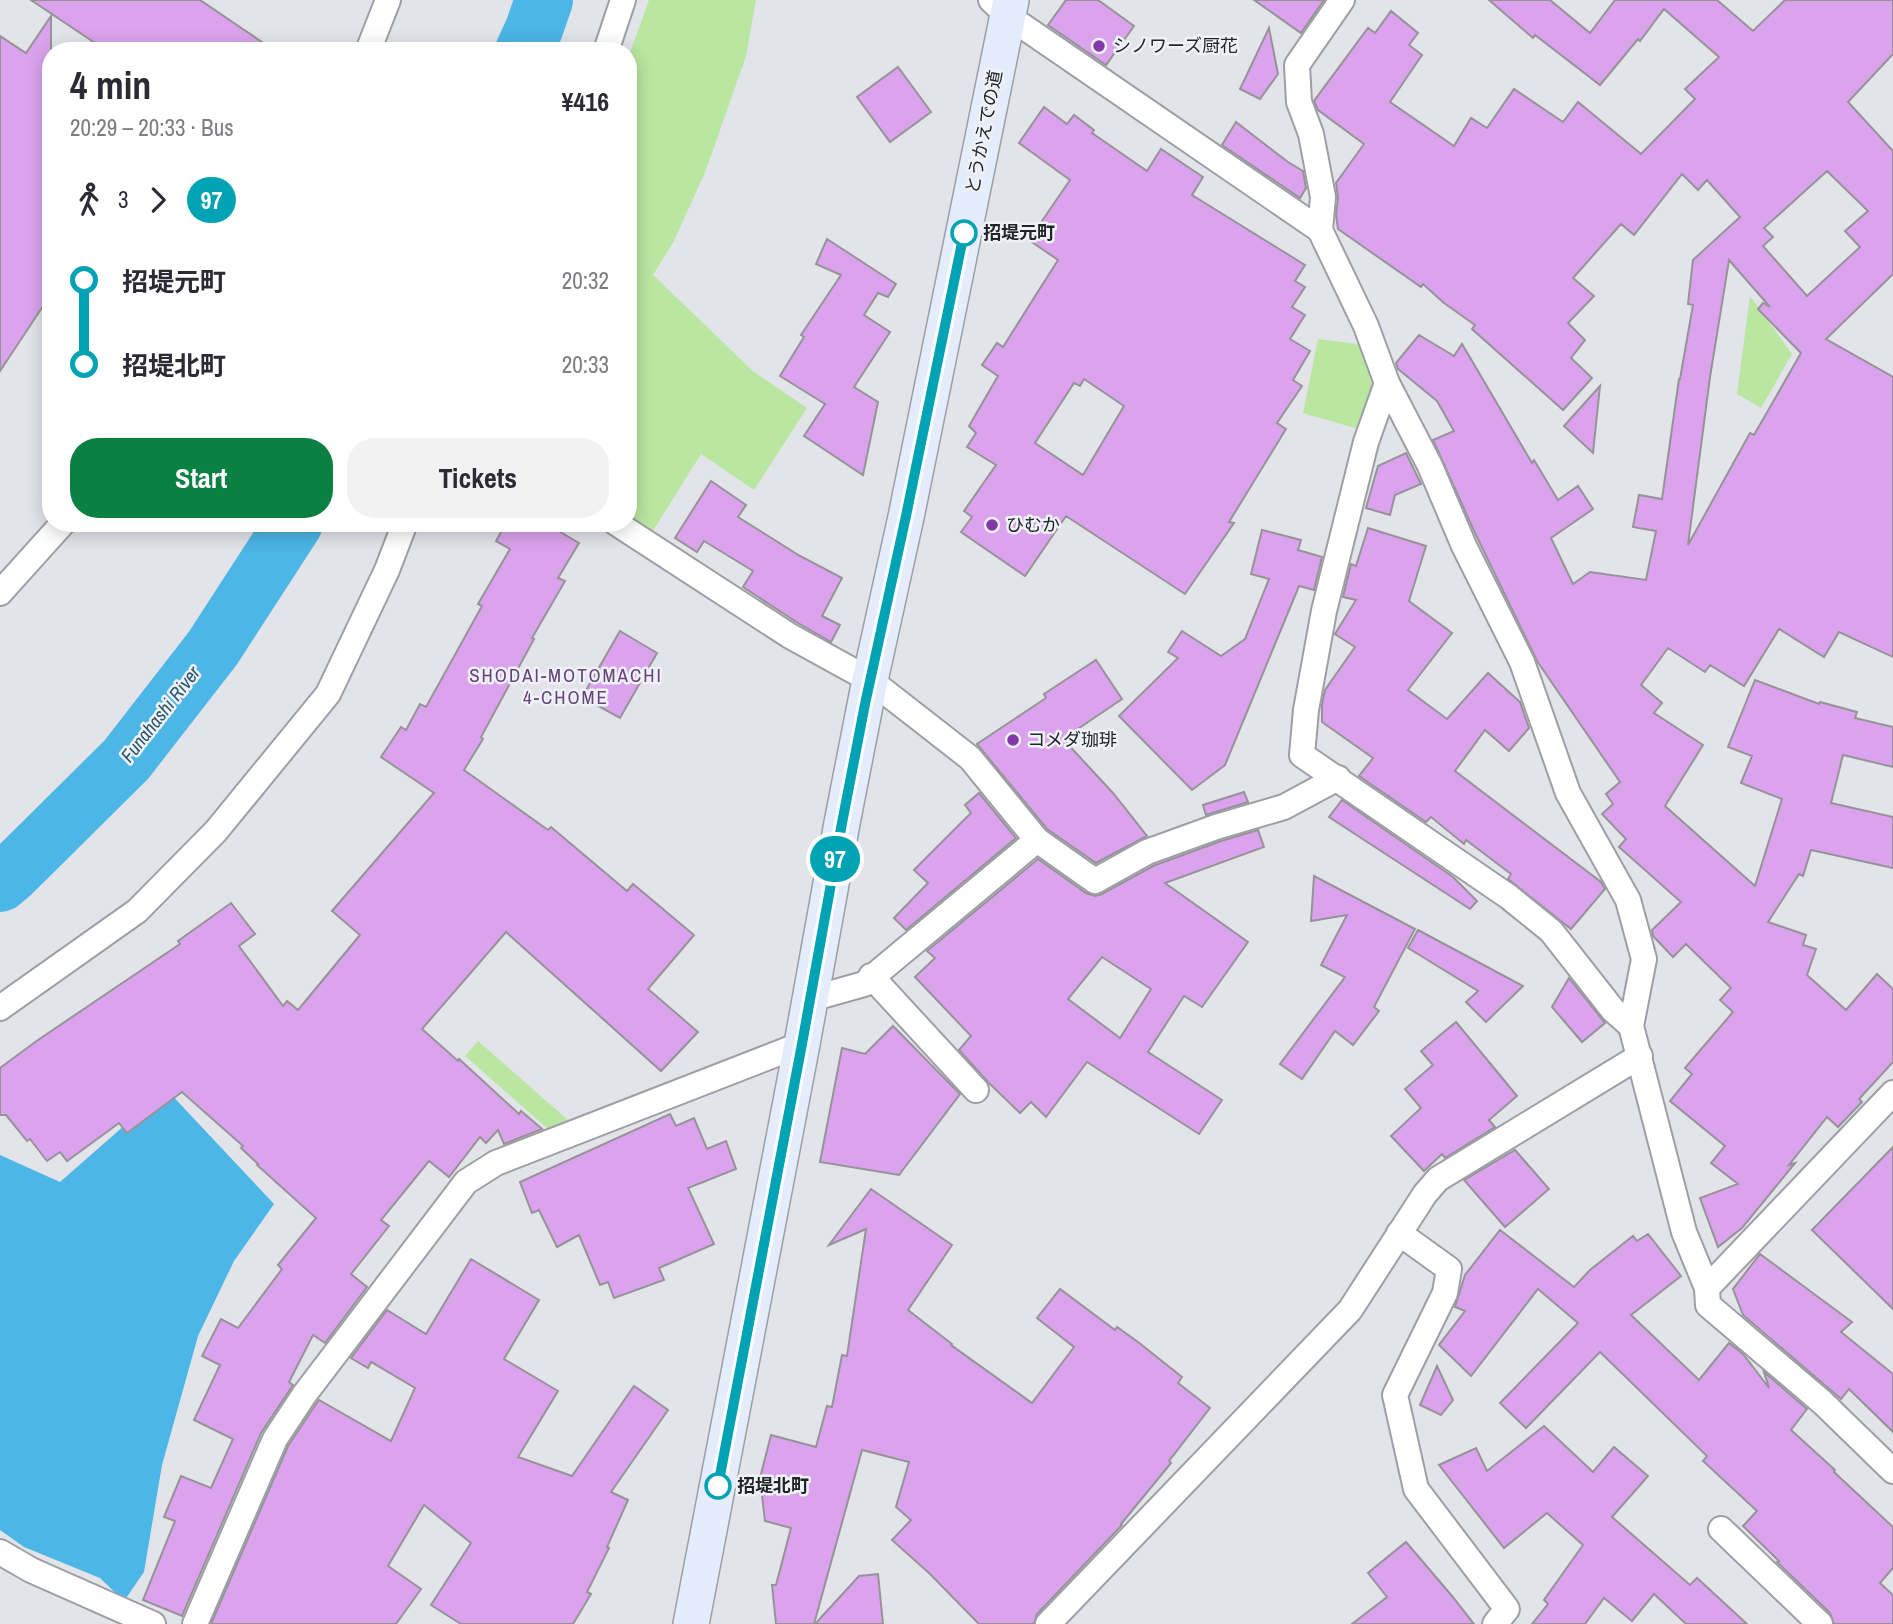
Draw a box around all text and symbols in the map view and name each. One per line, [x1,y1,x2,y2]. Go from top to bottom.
place label: シノワーズ厨花 [1113,33,1238,58]
marker: シノワーズ厨花 [1091,38,1107,54]
text: 4 min [70,60,151,111]
street label: とうかえでの道 [959,68,1008,196]
text: ¥416 [562,84,609,119]
text: 20:29 – 20:33 · Bus [70,112,234,143]
icon: walk [70,181,108,219]
icon: forward [139,181,177,219]
text: 3 [118,184,129,215]
text: 97 [201,184,222,216]
marker: 招堤元町 [951,220,977,246]
place label: 招堤元町 [983,220,1055,245]
text: 招堤元町 [122,264,226,299]
text: 20:32 [562,265,609,296]
text: 招堤北町 [122,348,226,383]
text: 20:33 [562,349,609,380]
button: Start [70,438,333,518]
button: Tickets [347,438,609,518]
place label: ひむか [1006,512,1060,537]
marker: ひむか [984,517,1000,533]
water label: Funahashi River [114,660,206,767]
district label: SHODAI-MOTOMACHI 4-CHOME [469,662,663,710]
place label: コメダ珈琲 [1027,727,1117,752]
marker: コメダ珈琲 [1005,732,1021,748]
line badge: 97 [804,836,866,882]
text: 97 [824,843,846,875]
marker: 招堤北町 [705,1473,731,1499]
place label: 招堤北町 [737,1473,809,1498]

